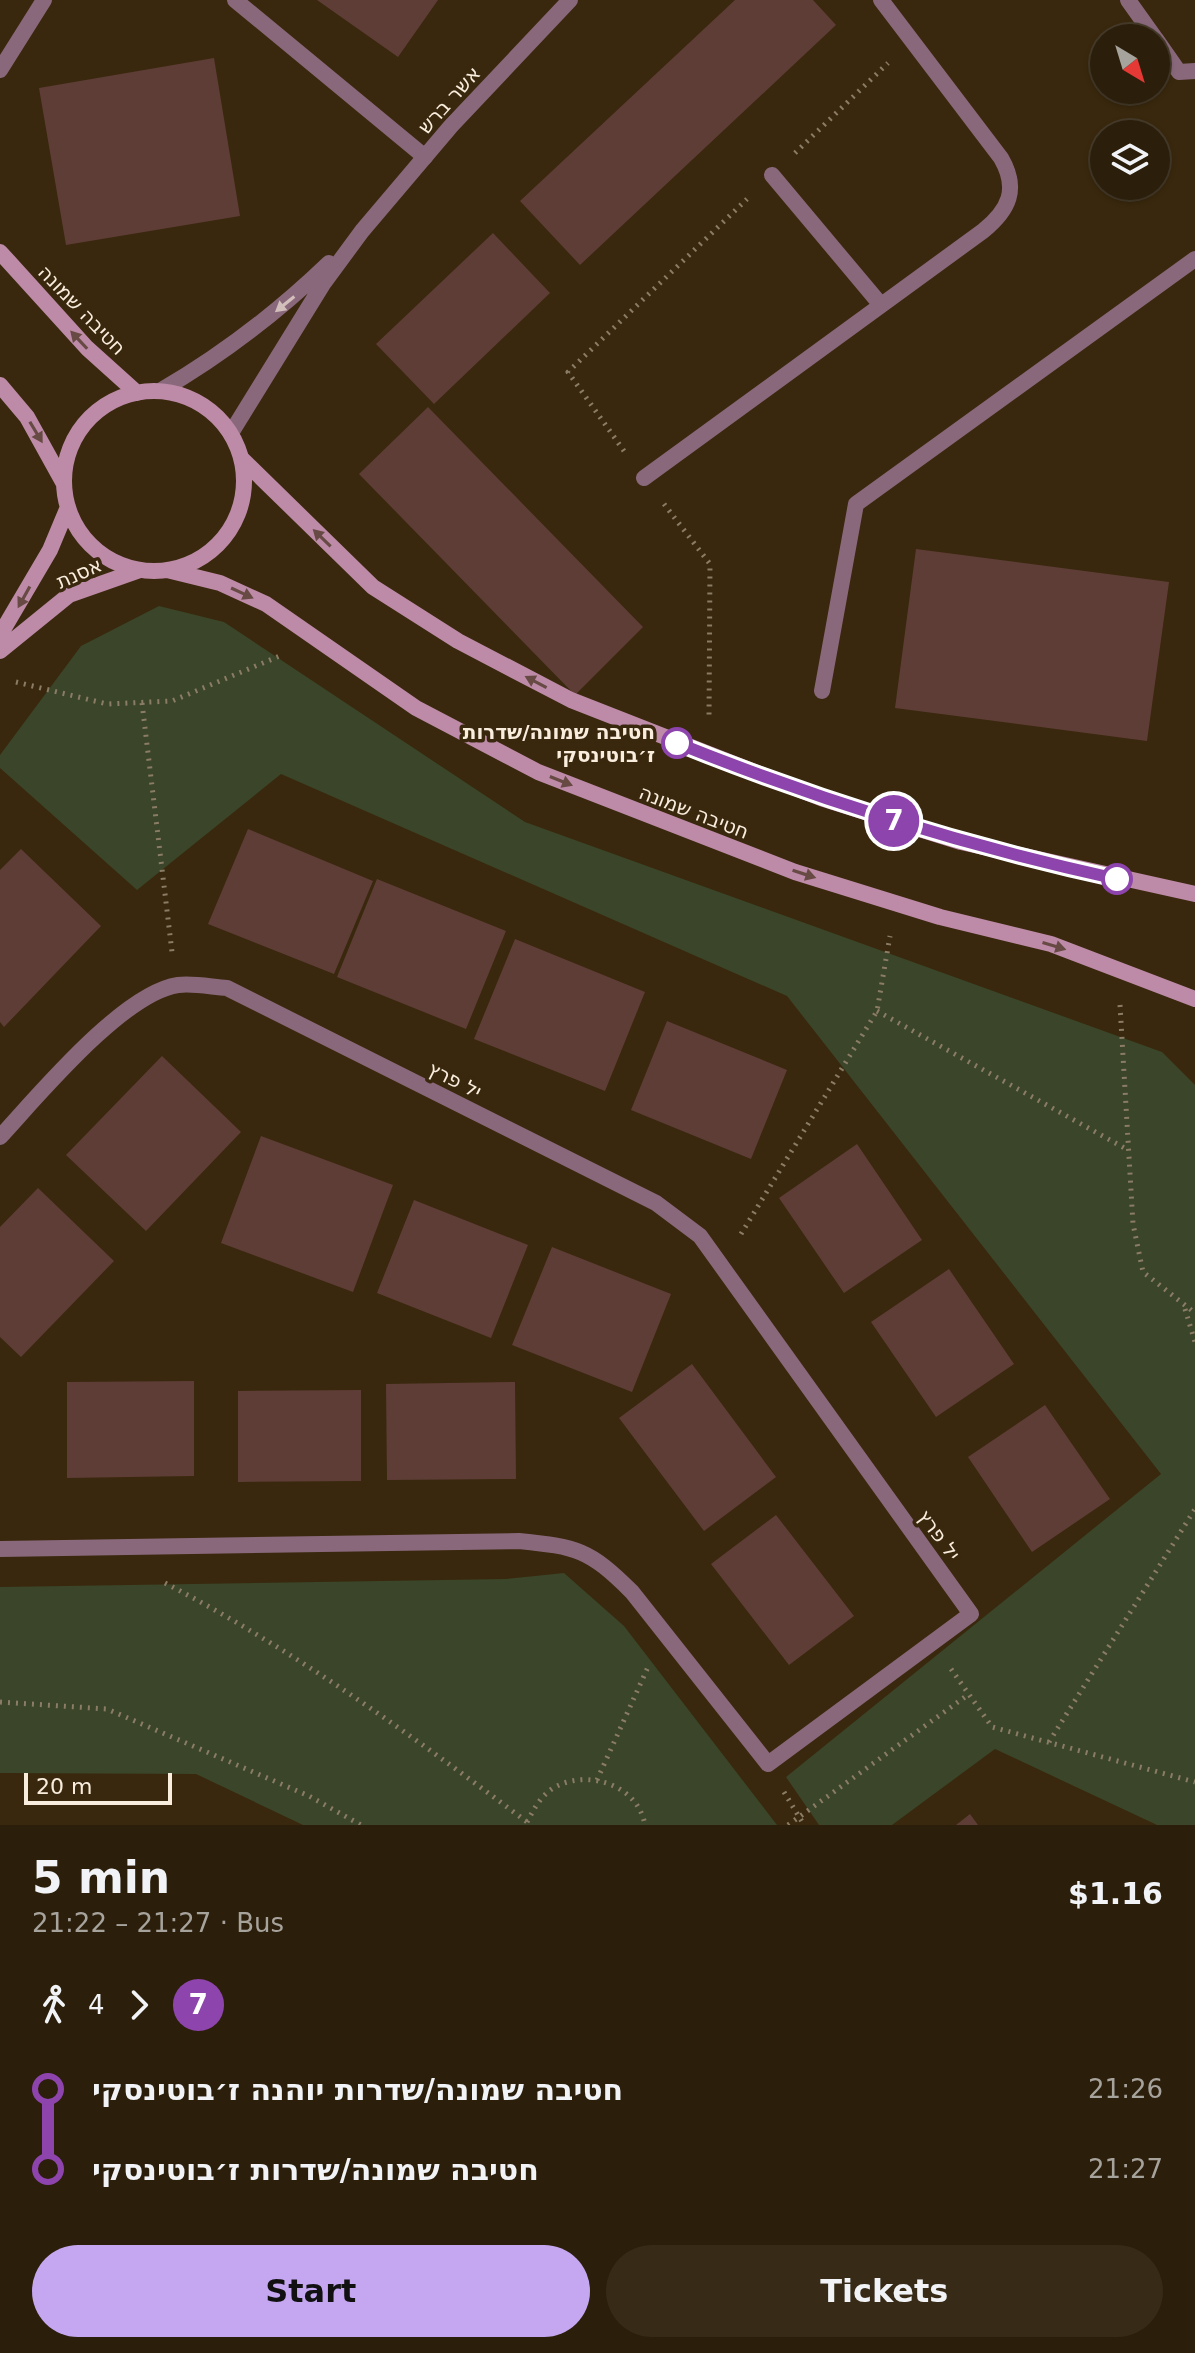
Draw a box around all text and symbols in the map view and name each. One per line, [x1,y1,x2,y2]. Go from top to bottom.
north arrow [1090,24,1170,104]
map controls [1090,24,1170,200]
street label: אשר ברש [413,61,485,139]
button: layers [1090,120,1170,200]
street label: חטיבה שמונה [33,260,131,360]
one-way arrow [275,295,295,312]
one-way arrow [71,331,89,350]
one-way arrow [28,421,42,443]
one-way arrow [313,529,332,548]
street label: אסנת [52,552,106,594]
one-way arrow [17,586,31,609]
one-way arrow [230,586,253,600]
one-way arrow [525,676,548,689]
place label: חטיבה שמונה/שדרות ז׳בוטינסקי [463,720,655,767]
marker: חטיבה שמונה/שדרות ז׳בוטינסקי [662,728,692,758]
one-way arrow [549,775,573,788]
street label: חטיבה שמונה [636,780,752,844]
line badge: 7 [868,795,920,847]
text: 7 [884,804,904,837]
unlabelled marker [1102,864,1132,894]
one-way arrow [792,869,816,881]
one-way arrow [1042,940,1066,953]
street label: יל פרץ [424,1056,486,1104]
street label: יל פרץ [913,1505,965,1565]
scale bar [24,1769,172,1805]
text: 20 m [36,1774,92,1799]
text: 5 min [32,1852,170,1903]
text: $1.16 [1068,1876,1163,1911]
text: 21:22 – 21:27 · Bus [32,1908,284,1938]
icon: walk [32,1983,76,2027]
icon: forward [117,1983,161,2027]
text: 7 [189,1988,208,2021]
text: 4 [88,1990,105,2020]
text: חטיבה שמונה/שדרות יוהנה ז׳בוטינסקי [92,2072,623,2107]
text: 21:26 [1088,2074,1163,2104]
text: חטיבה שמונה/שדרות ז׳בוטינסקי [92,2152,539,2187]
text: 21:27 [1088,2154,1163,2184]
button: Start [32,2245,590,2337]
button: Tickets [606,2245,1163,2337]

